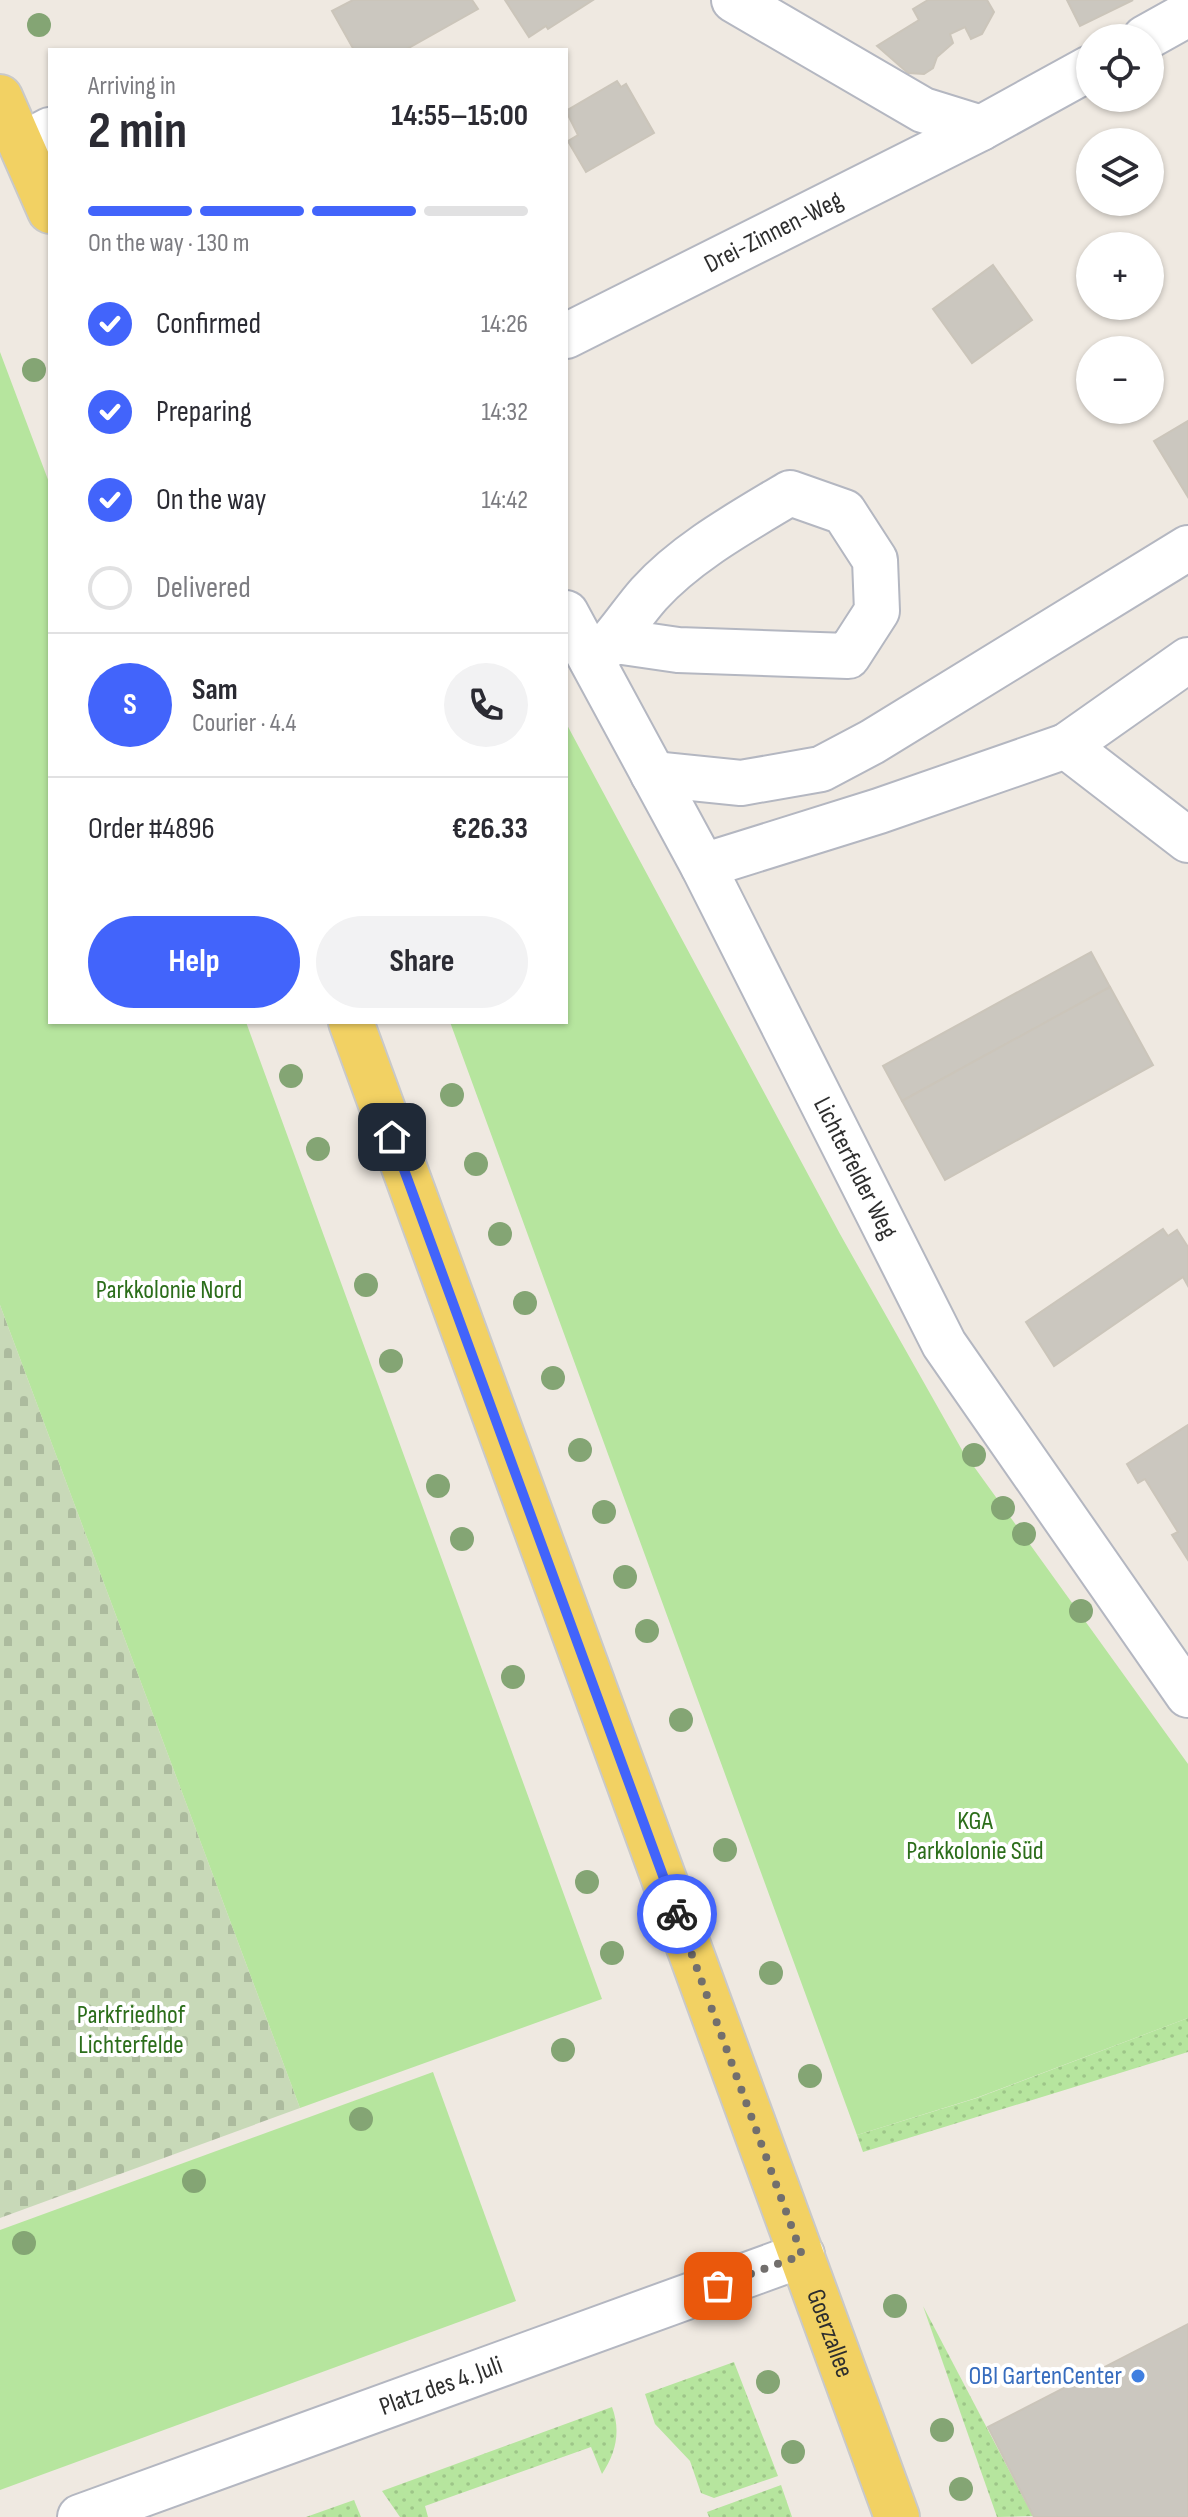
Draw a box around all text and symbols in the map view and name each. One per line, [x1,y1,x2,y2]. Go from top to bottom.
map controls [1076,24,1164,424]
button: locate [1076,24,1164,112]
text: Arriving in [88,71,176,102]
text: 14:55–15:00 [391,98,528,134]
text: 2 min [88,100,187,163]
button: layers [1076,128,1164,216]
street label: Drei-Zinnen-Weg [699,184,848,280]
text: On the way · 130 m [88,228,250,259]
button: + [1076,232,1164,320]
icon: check [88,302,132,346]
text: Confirmed [156,306,261,342]
text: 14:26 [481,309,528,340]
button: − [1076,336,1164,424]
icon: check [88,390,132,434]
text: Preparing [156,394,252,430]
text: 14:32 [481,397,528,428]
icon: check [88,478,132,522]
text: On the way [156,482,266,518]
text: 14:42 [481,485,528,516]
text: Delivered [156,570,251,606]
button: phone [444,663,528,747]
text: Sam [192,672,238,708]
text: S [123,687,137,723]
text: Courier · 4.4 [192,708,296,739]
text: Order #4896 [88,811,215,847]
text: €26.33 [452,811,528,847]
button: Help [88,916,300,1008]
button: Share [316,916,528,1008]
street label: Lichterfelder Weg [807,1092,904,1244]
pin [358,1103,426,1171]
icon: home [370,1115,414,1159]
park label: Parkkolonie Nord [96,1275,242,1306]
park label: KGA Parkkolonie Süd [906,1806,1044,1867]
courier [637,1874,717,1954]
icon: bike [655,1892,699,1936]
park label: Parkfriedhof Lichterfelde [77,2000,186,2061]
pin [684,2252,752,2320]
icon: bag [696,2264,740,2308]
street label: Goerzallee [800,2285,860,2382]
street label: Platz des 4. Juli [375,2350,507,2423]
place label: OBI GartenCenter [969,2361,1123,2392]
marker: OBI GartenCenter [1129,2367,1147,2385]

